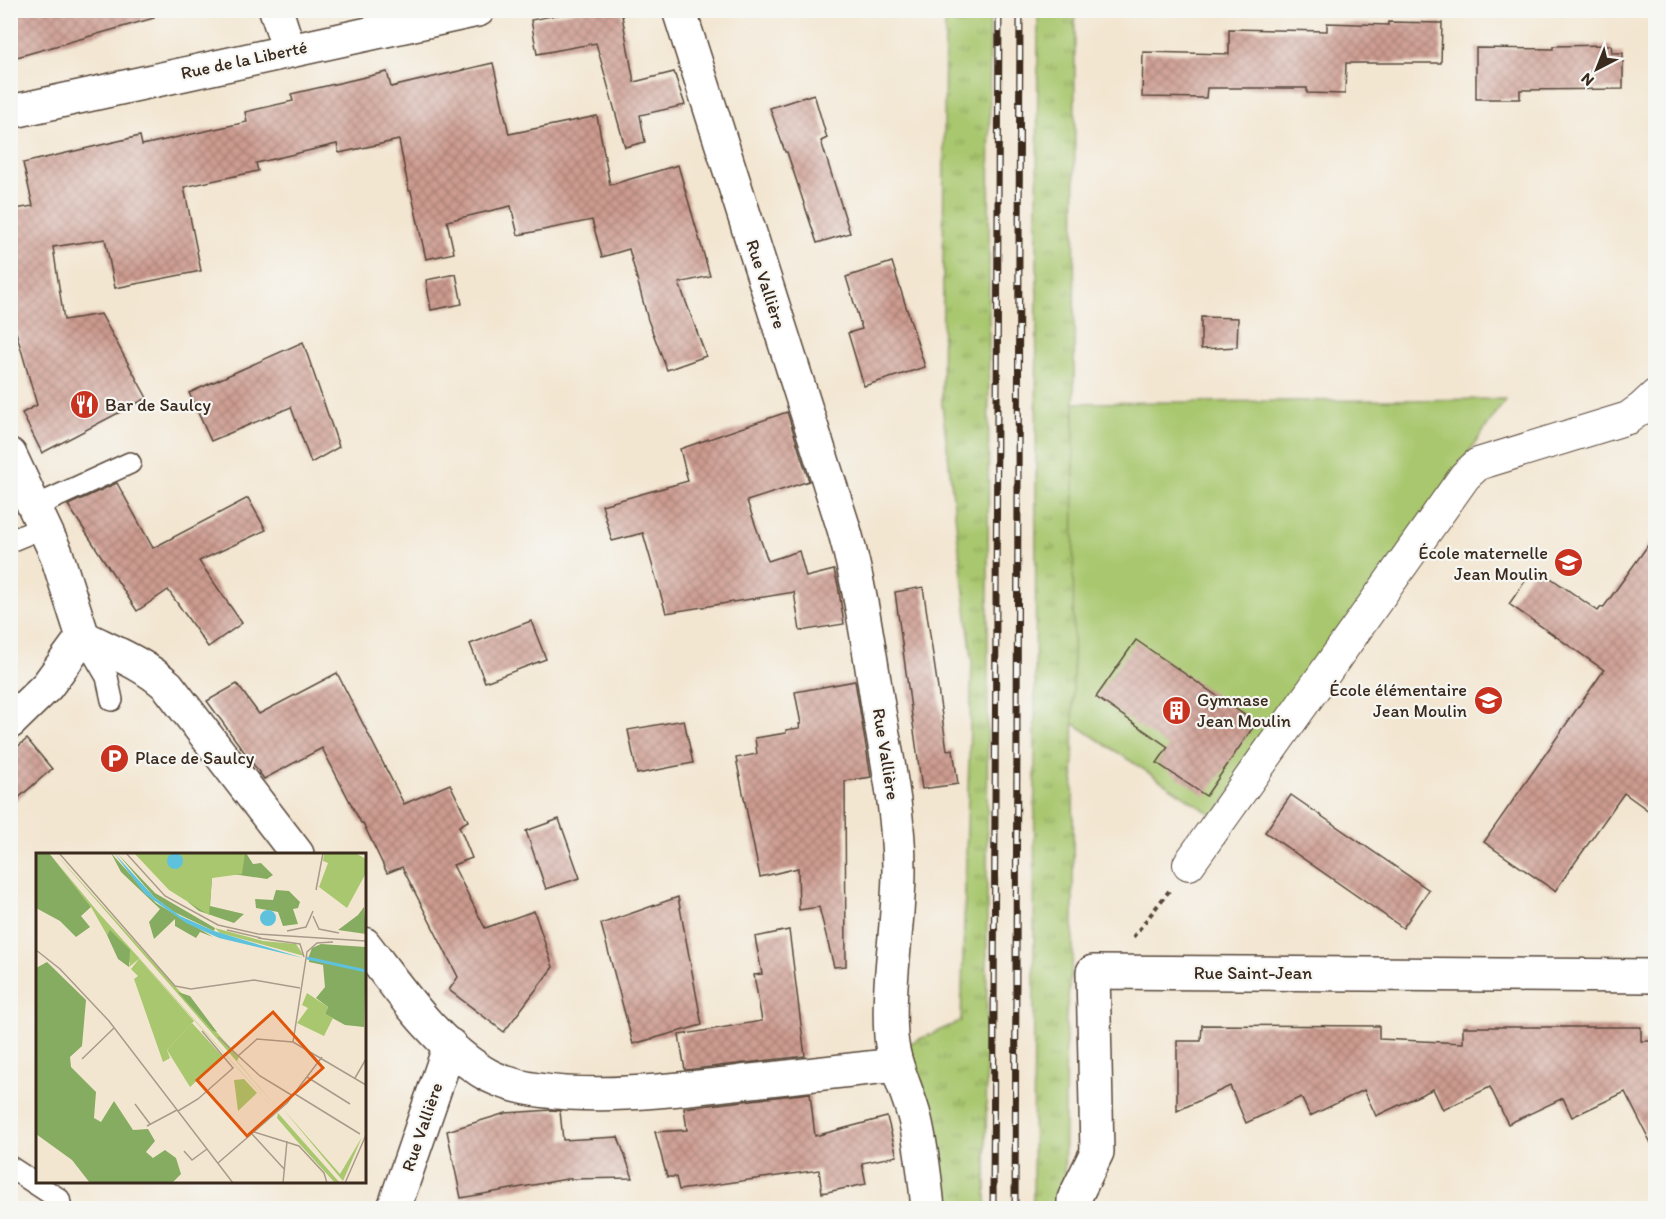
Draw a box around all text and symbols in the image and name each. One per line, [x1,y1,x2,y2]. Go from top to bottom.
street label: Rue de la Liberté [179,36,309,84]
north arrow [1567,39,1627,99]
text: N [1577,69,1598,90]
street label: Rue Vallière [741,237,791,331]
restaurant icon: Bar de Saulcy [68,389,100,421]
place label: Bar de Saulcy [105,394,211,416]
place label: École maternelle Jean Moulin [1418,542,1548,585]
school or university icon: École maternelle Jean Moulin [1553,547,1585,579]
place label: École élémentaire Jean Moulin [1329,679,1467,722]
school or university icon: École élémentaire Jean Moulin [1472,684,1504,716]
place label: Gymnase Jean Moulin [1197,689,1291,732]
building icon: Gymnase Jean Moulin [1160,694,1192,726]
street label: Rue Vallière [868,707,904,801]
parking icon: Place de Saulcy [98,742,130,774]
place label: Place de Saulcy [135,747,255,769]
inset map [36,853,366,1183]
street label: Rue Saint-Jean [1194,962,1312,984]
street label: Rue Vallière [397,1080,447,1174]

